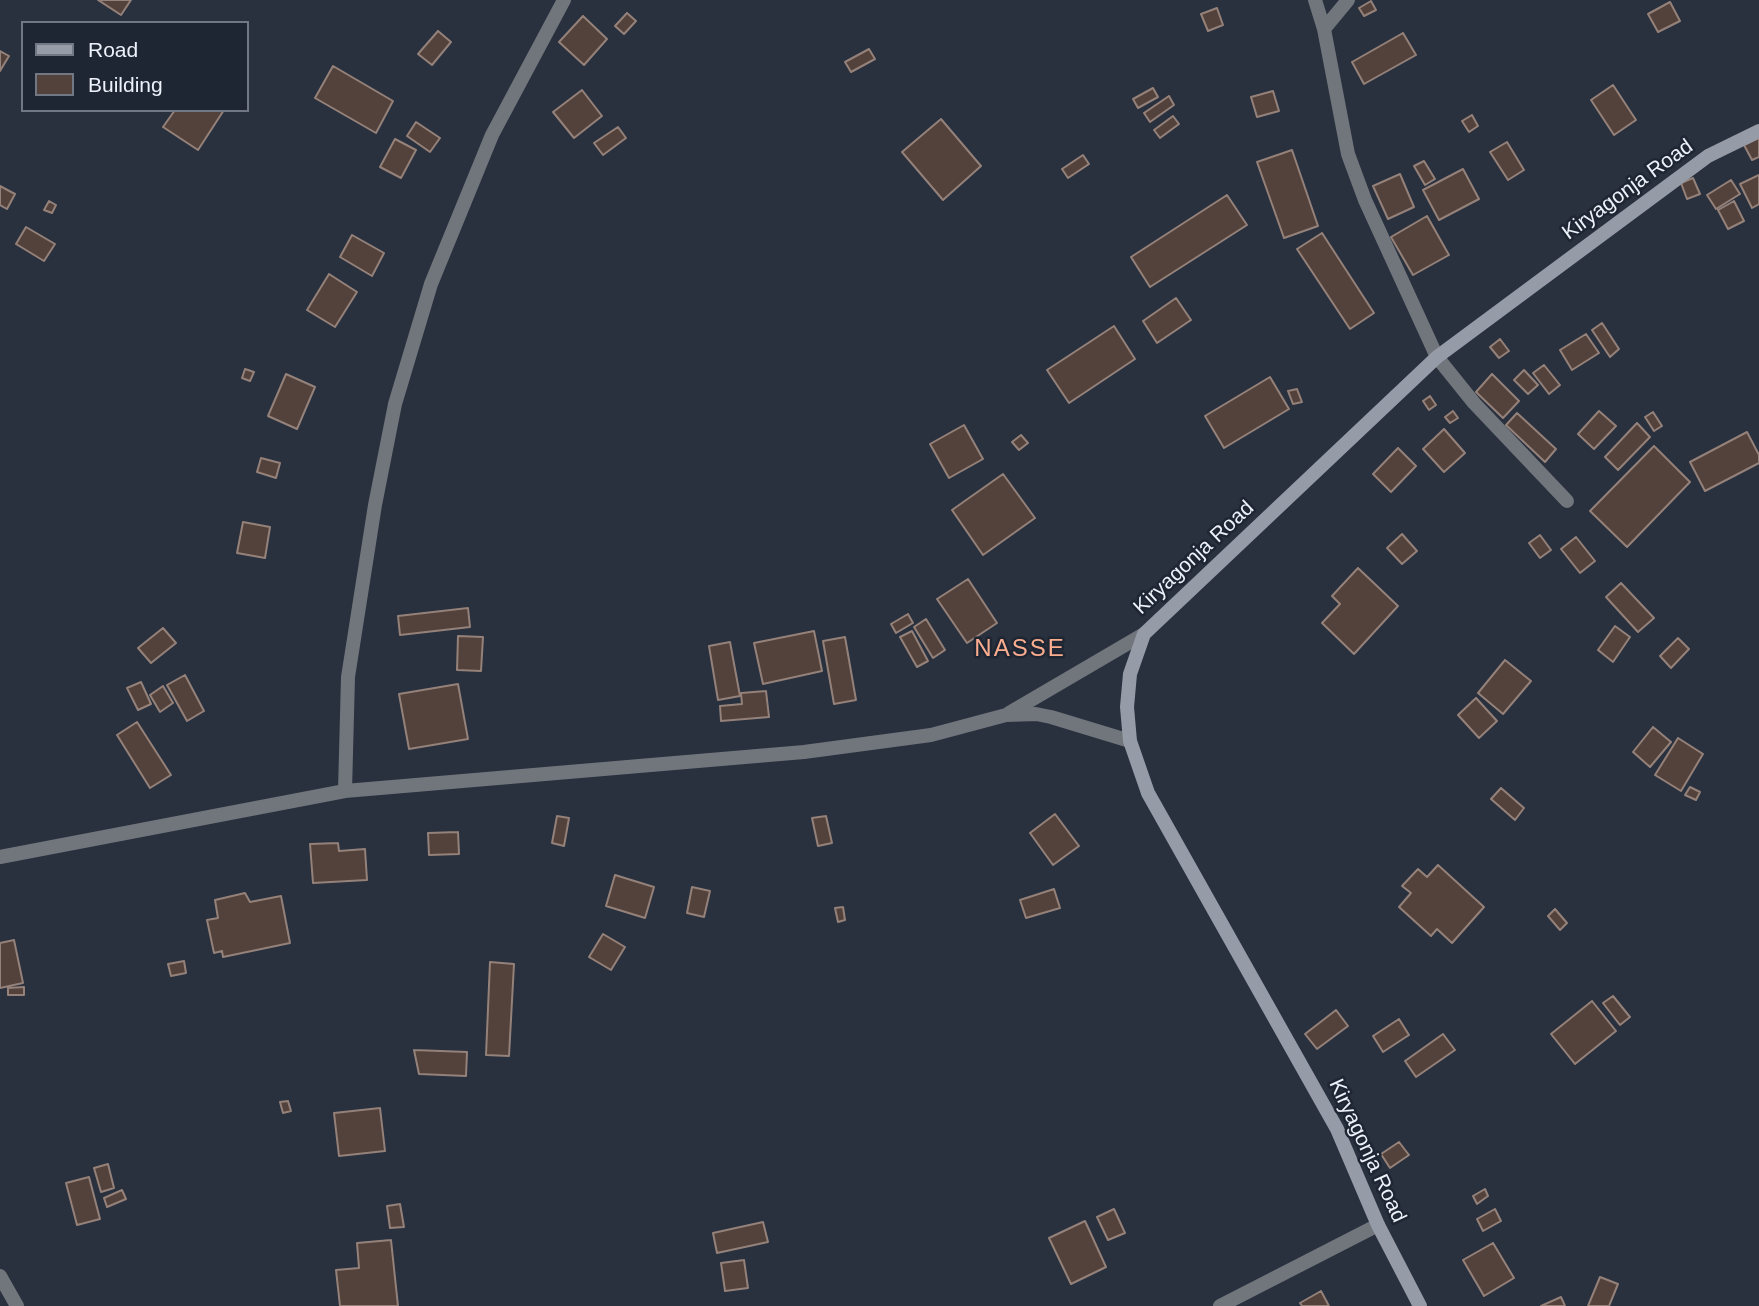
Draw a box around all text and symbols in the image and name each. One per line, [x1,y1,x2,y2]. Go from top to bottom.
legend [21,21,248,112]
text: Road [88,38,138,61]
text: Building [88,73,163,96]
street label: Kiryagonja Road [1558,134,1698,246]
street label: Kiryagonja Road [1129,496,1259,620]
district label: NASSE [975,635,1065,663]
street label: Kiryagonja Road [1323,1075,1411,1227]

